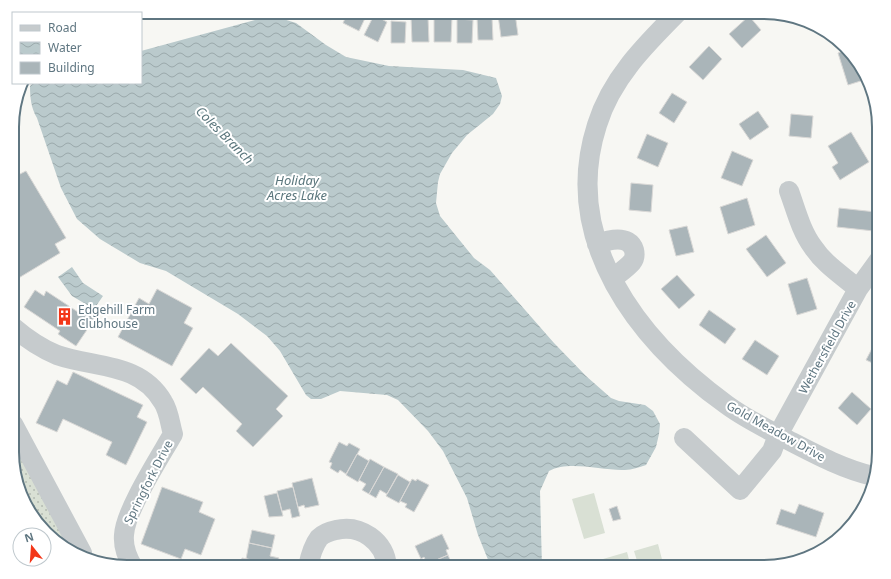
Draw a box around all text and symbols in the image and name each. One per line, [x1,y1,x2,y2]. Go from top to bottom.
legend [12,12,142,84]
text: Road [48,19,77,36]
text: Water [48,39,82,56]
text: Building [48,59,95,76]
water label: Coles Branch [192,102,258,168]
water label: Holiday Acres Lake [266,171,327,204]
street label: Wethersfield Drive [794,297,860,397]
place label: Edgehill Farm Clubhouse [78,301,155,332]
building icon: Edgehill Farm Clubhouse [55,306,75,326]
street label: Gold Meadow Drive [724,397,829,465]
street label: Springfork Drive [119,437,177,527]
north arrow [12,527,52,567]
text: N [22,528,35,545]

